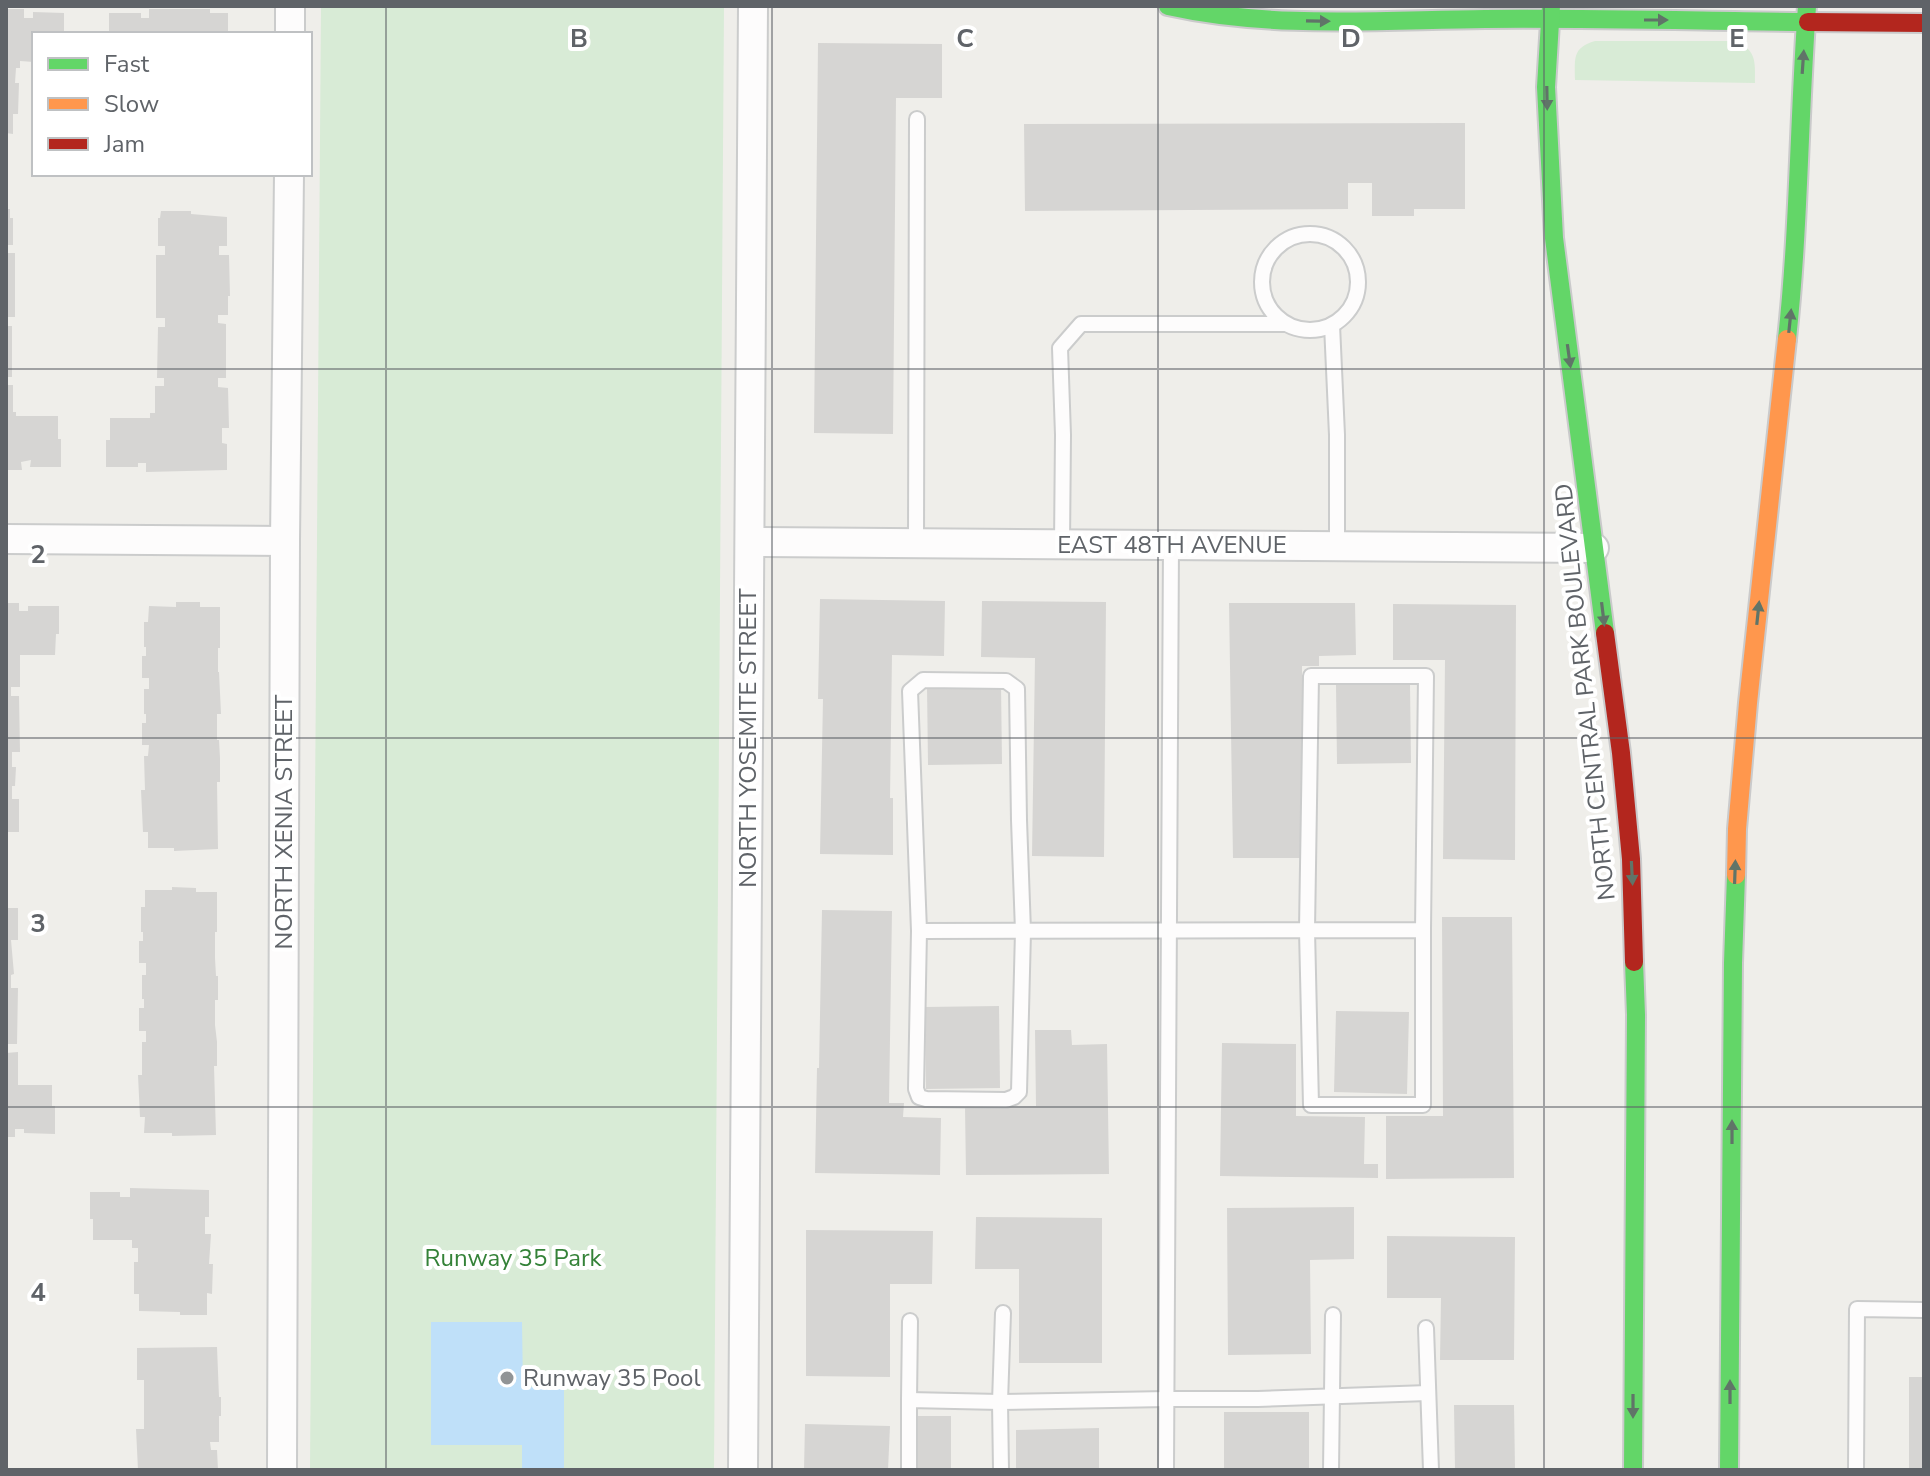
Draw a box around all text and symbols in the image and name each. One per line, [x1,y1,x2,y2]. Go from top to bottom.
one-way arrow [1644,14,1669,26]
one-way arrow [1306,15,1331,27]
text: B [570,21,588,56]
text: C [956,21,974,56]
text: D [1341,21,1361,56]
text: E [1729,21,1745,56]
legend [32,32,312,176]
text: Fast [104,48,150,80]
one-way arrow [1797,49,1810,74]
one-way arrow [1540,86,1553,111]
text: Slow [104,88,159,120]
text: Jam [103,128,145,160]
one-way arrow [1783,308,1796,333]
one-way arrow [1563,344,1576,369]
street label: NORTH CENTRAL PARK BOULEVARD [1547,482,1623,902]
street label: EAST 48TH AVENUE [1057,529,1287,561]
text: 2 [30,537,46,572]
street label: NORTH YOSEMITE STREET [732,588,764,888]
one-way arrow [1751,600,1764,625]
one-way arrow [1597,602,1610,627]
street label: NORTH XENIA STREET [268,694,300,949]
one-way arrow [1729,859,1742,884]
one-way arrow [1625,861,1638,886]
text: 3 [30,906,46,941]
one-way arrow [1726,1119,1738,1144]
park label: Runway 35 Park [425,1242,602,1274]
text: 4 [30,1275,46,1310]
place label: Runway 35 Pool [523,1362,701,1394]
marker: Runway 35 Pool [498,1369,516,1387]
one-way arrow [1724,1379,1736,1404]
one-way arrow [1627,1394,1639,1419]

